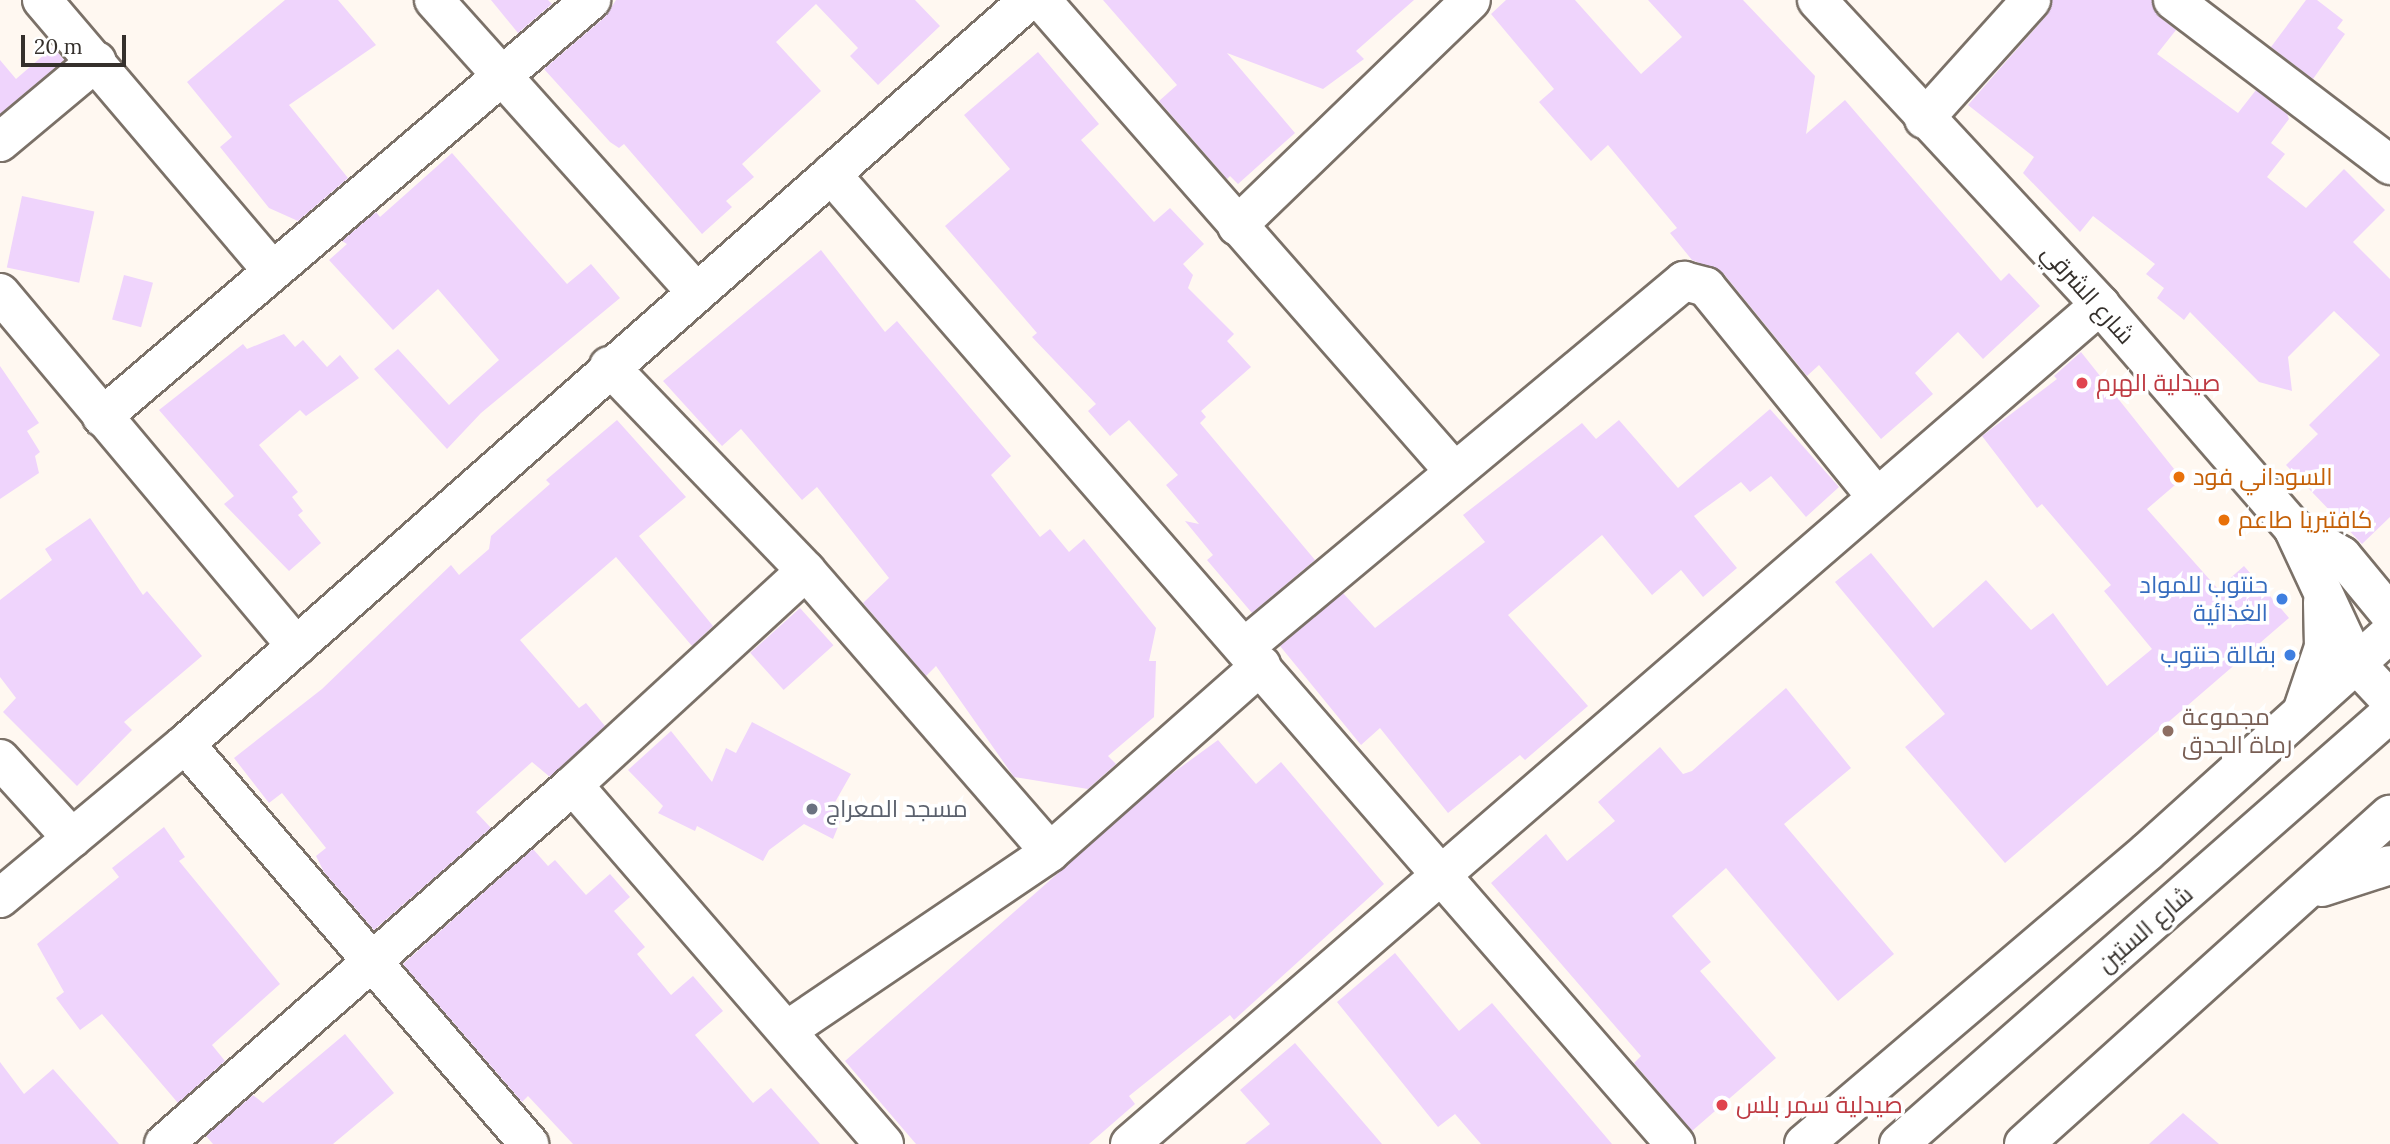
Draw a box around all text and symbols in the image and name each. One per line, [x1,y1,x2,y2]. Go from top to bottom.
scale bar [24,21,130,65]
text: 20 m [34,33,83,60]
street label: شارع الشرقي [2036,238,2140,350]
place label: صيدلية الهرم [2096,369,2221,397]
marker: صيدلية الهرم [2074,375,2090,391]
place label: السوداني فود [2193,463,2333,491]
marker: السوداني فود [2171,469,2187,485]
place label: كافتيريا طاعم [2238,506,2373,534]
marker: كافتيريا طاعم [2216,512,2232,528]
place label: حنتوب للمواد الغذائية [2139,571,2268,627]
marker: حنتوب للمواد الغذائية [2274,591,2290,607]
place label: بقالة حنتوب [2160,641,2276,669]
marker: بقالة حنتوب [2282,647,2298,663]
place label: مجموعة رماة الحدق [2182,703,2292,759]
marker: مجموعة رماة الحدق [2160,723,2176,739]
place label: مسجد المعراج [826,795,968,823]
marker: مسجد المعراج [804,801,820,817]
street label: شارع الستين [2091,880,2199,978]
place label: صيدلية سمر بلس [1736,1091,1903,1119]
marker: صيدلية سمر بلس [1714,1097,1730,1113]

